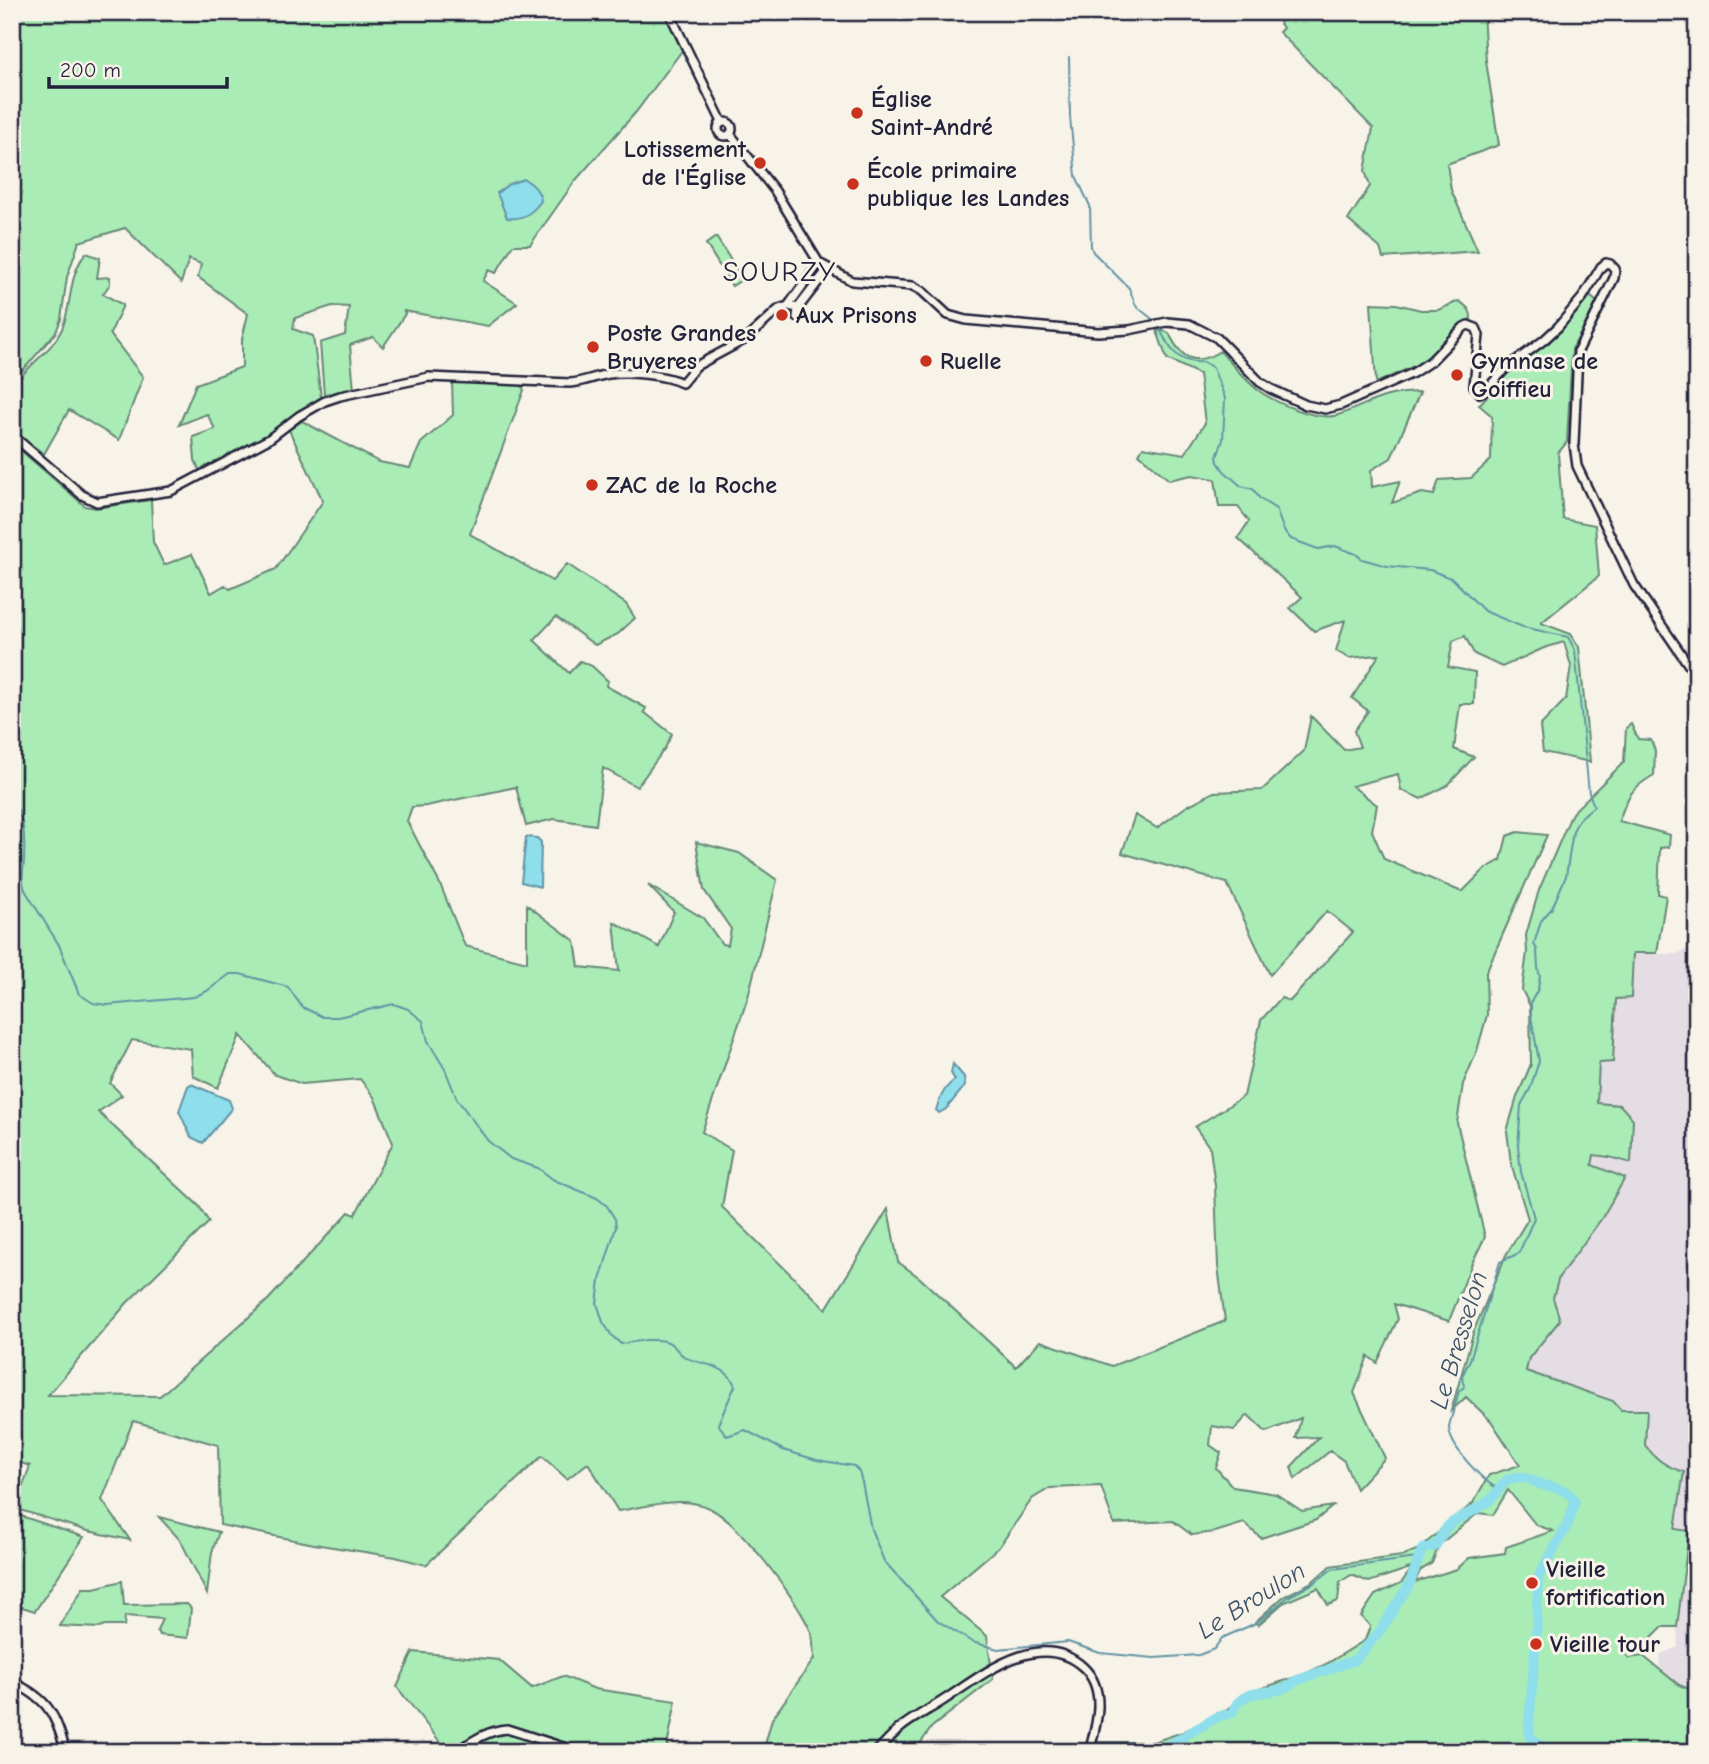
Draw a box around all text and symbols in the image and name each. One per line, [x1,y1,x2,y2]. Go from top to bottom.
scale bar [49,46,228,90]
text: 200 m [60,58,121,82]
place label: Église Saint-André [871,85,993,141]
marker: Église Saint-André [849,105,865,121]
place label: Lotissement de l'Église [624,135,747,191]
marker: Lotissement de l'Église [752,155,768,171]
place label: École primaire publique les Landes [867,156,1069,212]
marker: École primaire publique les Landes [845,176,861,192]
district label: SOURZY [723,256,837,288]
place label: Aux Prisons [796,301,917,329]
marker: Aux Prisons [774,307,790,323]
place label: Poste Grandes Bruyeres [607,319,756,375]
marker: Poste Grandes Bruyeres [585,339,601,355]
place label: Ruelle [940,347,1002,375]
place label: Gymnase de Goiffieu [1471,347,1598,403]
marker: Ruelle [918,353,934,369]
marker: Gymnase de Goiffieu [1449,367,1465,383]
place label: ZAC de la Roche [606,471,777,499]
marker: ZAC de la Roche [584,477,600,493]
water label: Le Bresselon [1424,1268,1494,1413]
place label: Vieille fortification [1545,1555,1665,1611]
water label: Le Broulon [1192,1556,1311,1646]
marker: Vieille fortification [1524,1575,1540,1591]
place label: Vieille tour [1550,1630,1660,1658]
marker: Vieille tour [1528,1636,1544,1652]

